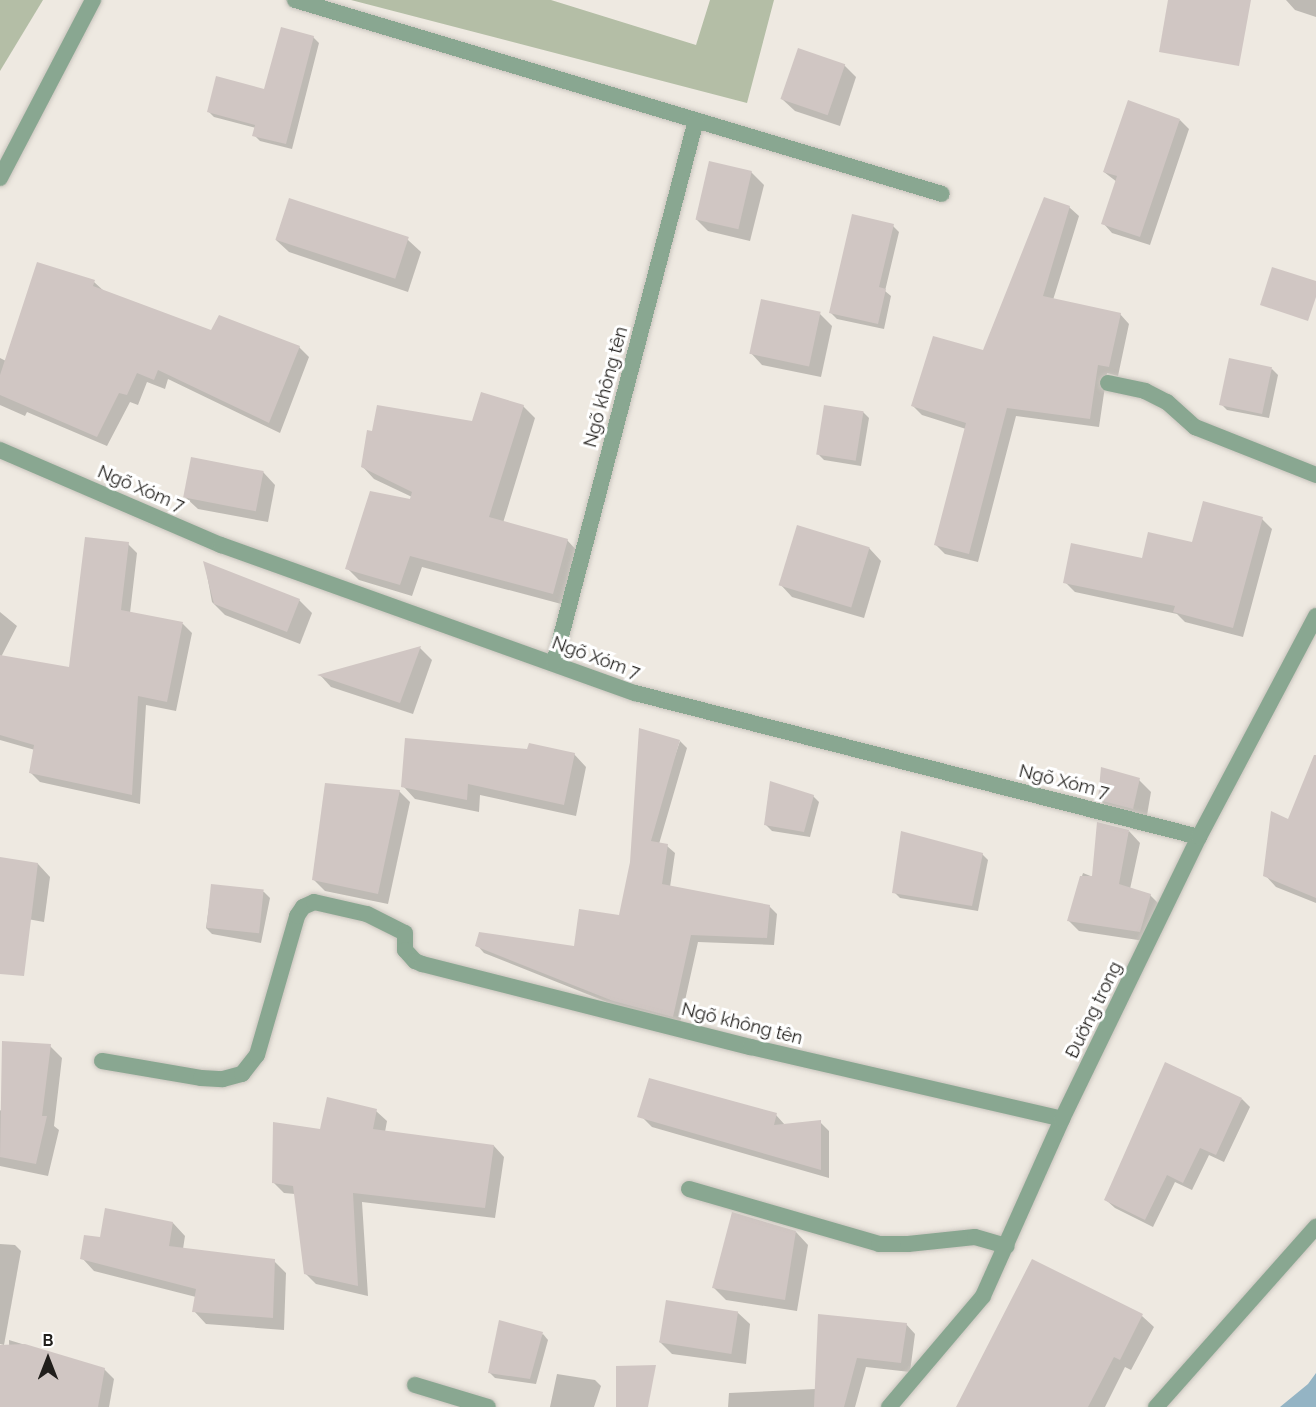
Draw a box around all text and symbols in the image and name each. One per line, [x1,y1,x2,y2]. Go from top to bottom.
street label: Ngõ không tên [580,324,632,450]
street label: Ngõ Xóm 7 [94,461,188,517]
street label: Ngõ Xóm 7 [549,632,643,684]
street label: Ngõ Xóm 7 [1017,760,1111,804]
street label: Đường trong [1061,958,1127,1062]
street label: Ngõ không tên [679,999,805,1049]
north arrow [18,1329,78,1389]
text: B [43,1331,53,1350]

